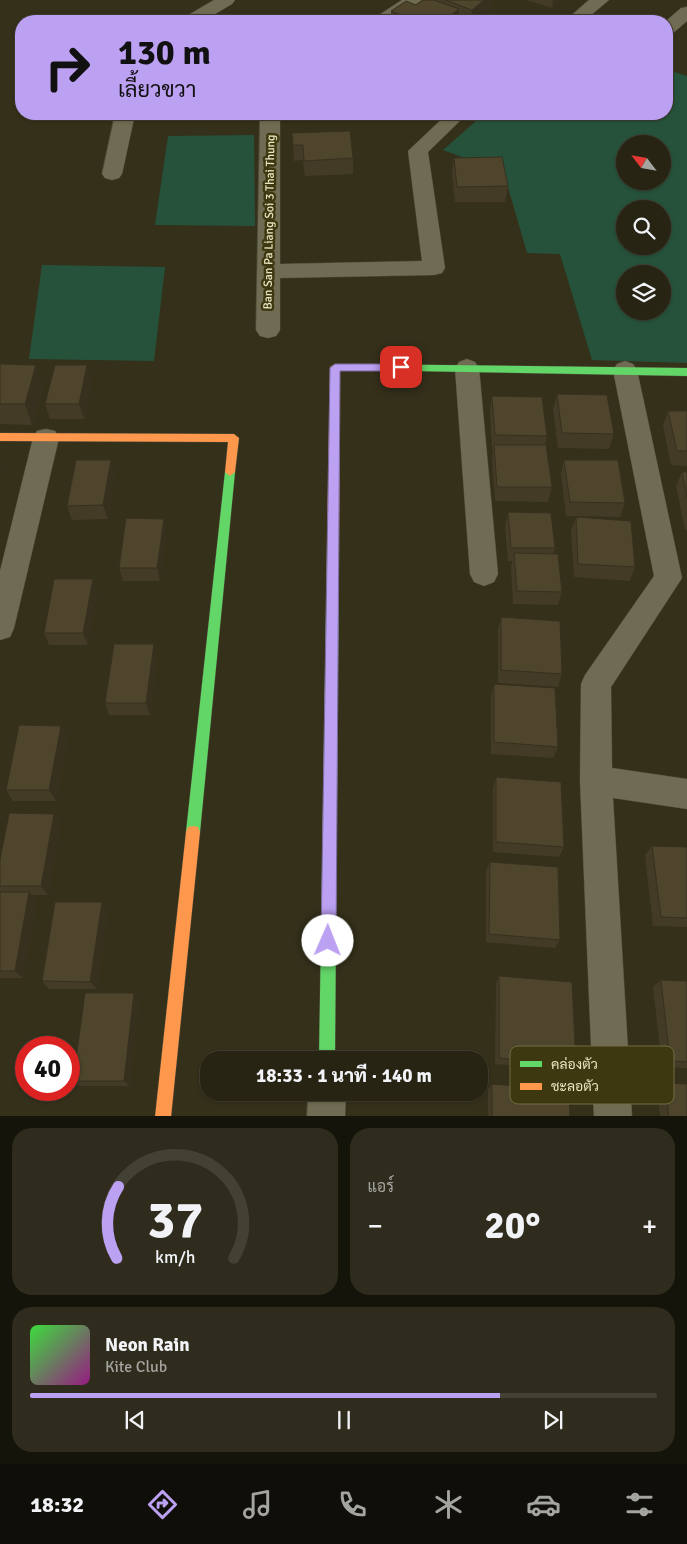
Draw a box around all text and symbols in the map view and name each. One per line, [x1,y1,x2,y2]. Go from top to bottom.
text: 130 m [118,31,211,74]
icon: right [35,35,100,100]
text: เลี้ยวขวา [118,76,196,103]
street label: Ban San Pa Liang Soi 3 Thai Thung [260,134,279,310]
north arrow [616,135,671,190]
map controls [616,135,671,320]
button: search [616,200,671,255]
button: layers [616,265,671,320]
pin [380,346,422,388]
icon: arrive [387,353,415,381]
position arrow [301,914,353,966]
speed limit sign: 40 [15,1036,80,1101]
legend [510,1046,674,1104]
text: คล่องตัว [551,1056,598,1073]
text: 18:33 · 1 นาที · 140 m [256,1064,432,1088]
text: ชะลอตัว [551,1078,599,1095]
text: แอร์ [368,1177,394,1197]
text: 37 [147,1188,203,1252]
text: 20° [484,1202,540,1249]
text: − [368,1209,383,1243]
text: + [642,1209,657,1243]
text: km/h [155,1246,195,1268]
text: Neon Rain [105,1333,190,1357]
text: Kite Club [105,1357,167,1377]
icon: previous [121,1406,149,1434]
icon: pause [330,1406,358,1434]
icon: next [539,1406,567,1434]
icon: directions [145,1487,180,1522]
icon: music [240,1487,275,1522]
icon: phone [335,1487,370,1522]
icon: climate [431,1487,466,1522]
icon: car [526,1487,561,1522]
icon: filters [622,1487,657,1522]
text: 18:32 [30,1491,84,1518]

